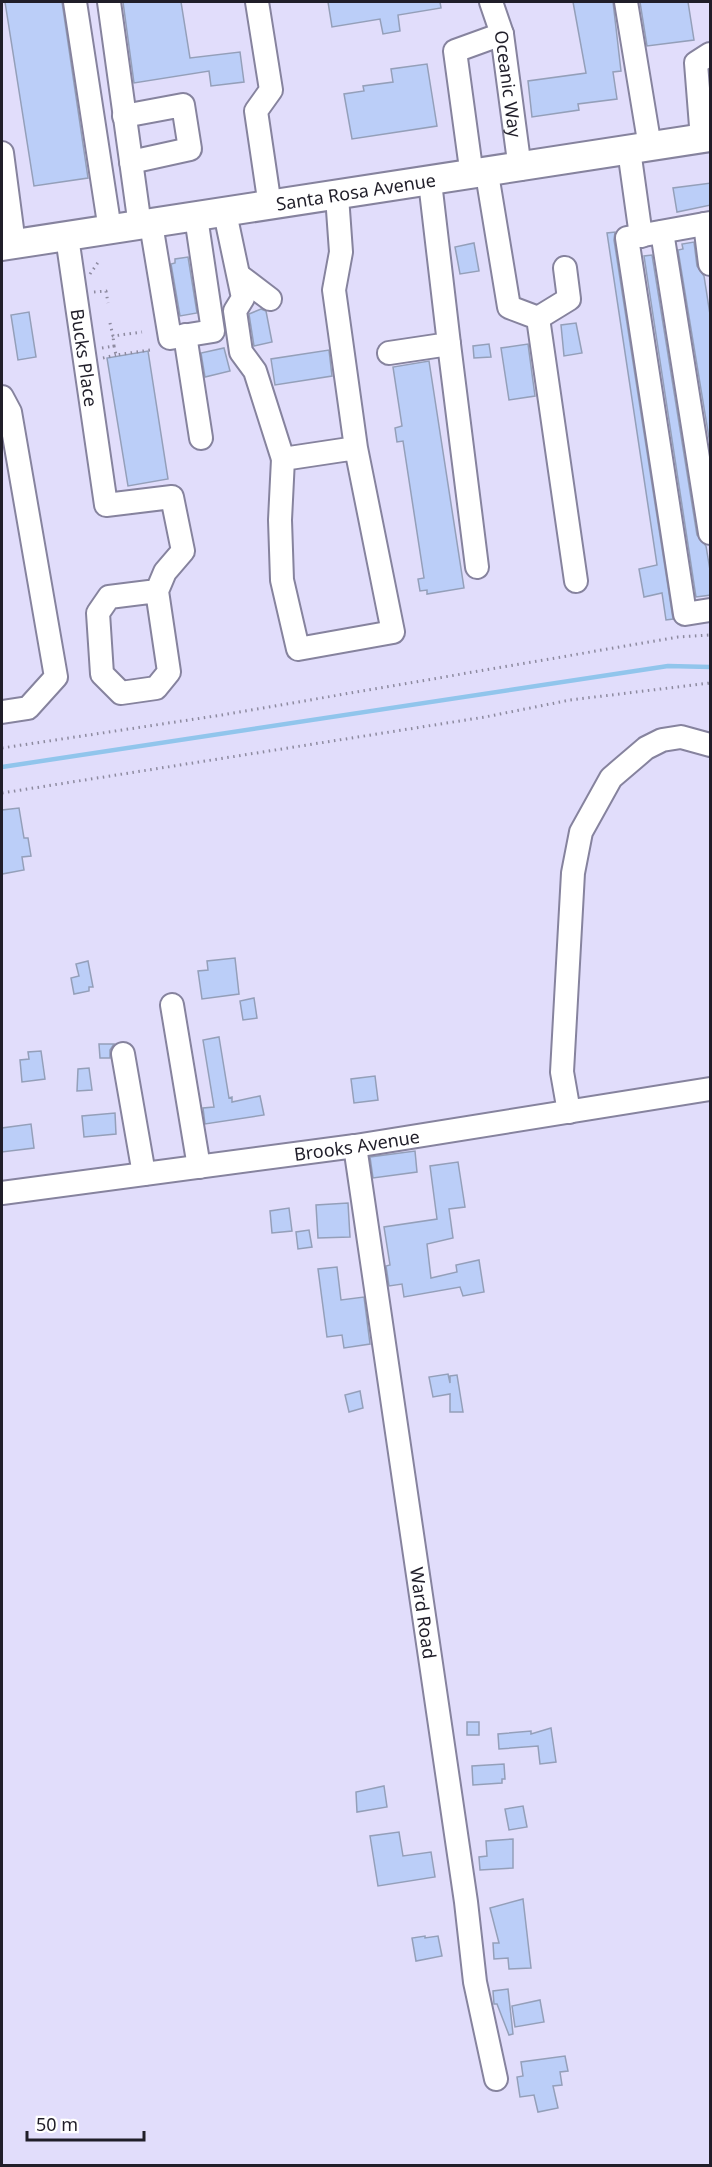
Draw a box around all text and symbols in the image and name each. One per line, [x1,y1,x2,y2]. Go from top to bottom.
street label: Oceanic Way [490,29,528,140]
street label: Santa Rosa Avenue [274,167,437,216]
street label: Bucks Place [66,307,104,408]
street label: Brooks Avenue [292,1124,421,1166]
street label: Ward Road [405,1565,442,1661]
scale bar [27,2104,144,2142]
text: 50 m [36,2112,78,2136]

